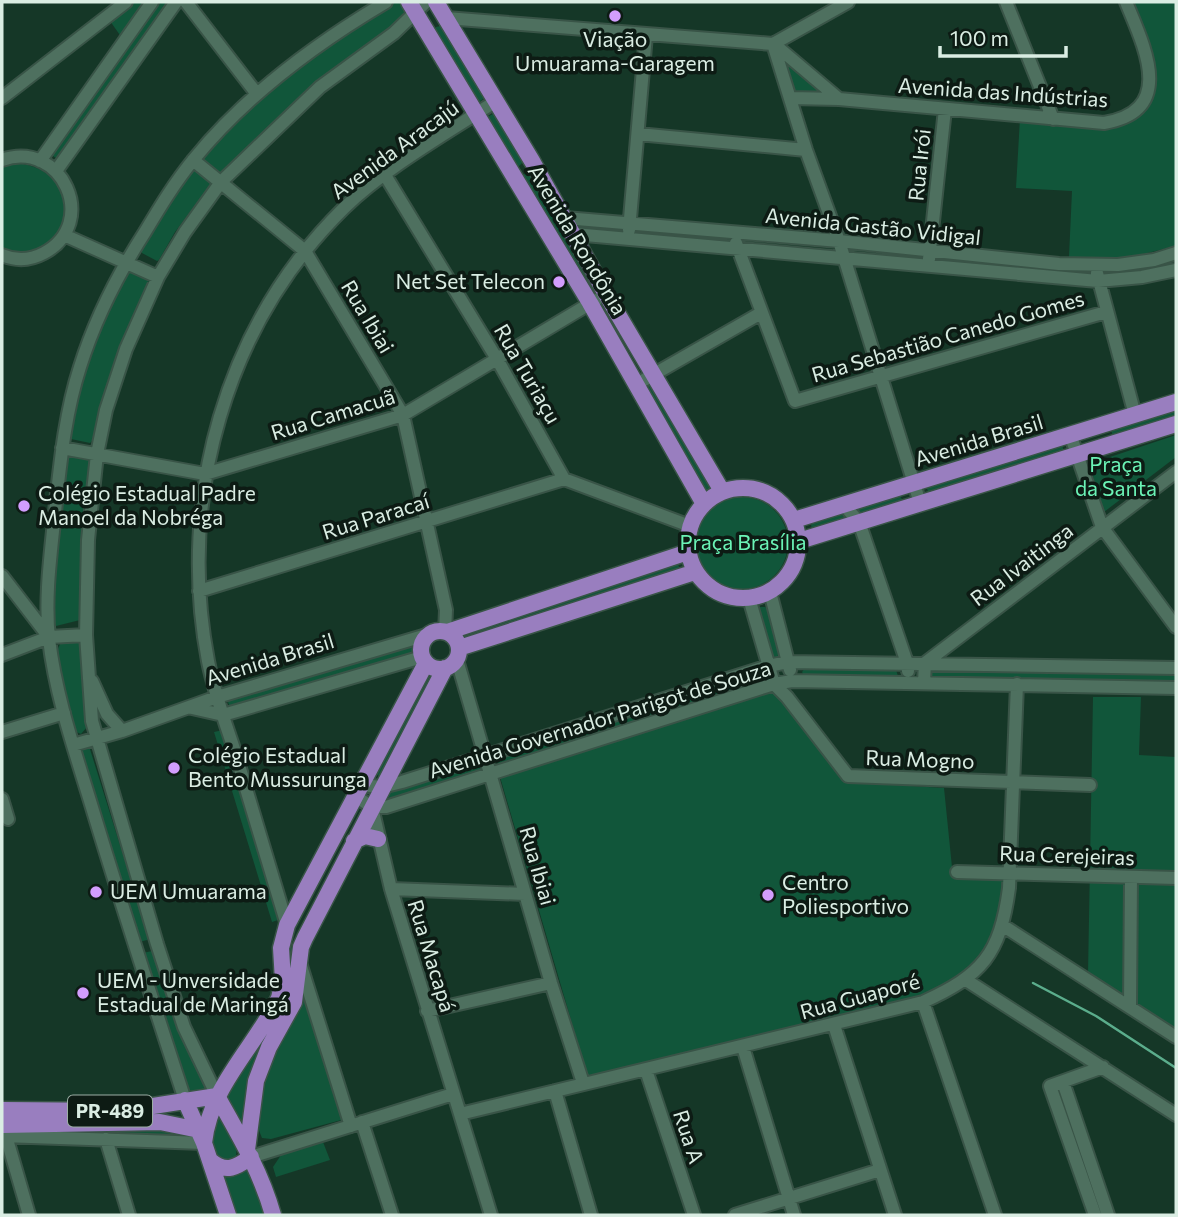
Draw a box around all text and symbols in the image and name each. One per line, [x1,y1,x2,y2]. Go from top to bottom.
marker: Viação Umuarama-Garagem [607,8,623,24]
scale bar [940,14,1066,58]
text: 100 m [950,25,1009,50]
place label: Viação Umuarama-Garagem [515,26,715,75]
street label: Avenida das Indústrias [897,72,1109,111]
street label: Avenida Aracajú [325,94,463,204]
street label: Rua Irói [902,127,935,202]
street label: Avenida Rondônia [524,160,633,319]
street label: Avenida Gastão Vidigal [764,202,982,249]
place label: Net Set Telecon [395,268,545,293]
marker: Net Set Telecon [551,274,567,290]
street label: Rua Ibiai [337,275,400,357]
street label: Rua Sebastião Canedo Gomes [808,285,1087,387]
street label: Rua Turiaçu [490,319,567,428]
street label: Rua Camacuã [268,383,398,444]
street label: Avenida Brasil [911,408,1046,471]
park label: Praça da Santa [1075,451,1157,500]
place label: Colégio Estadual Padre Manoel da Nobréga [38,480,256,529]
street label: Rua Paracaí [319,487,433,544]
marker: Colégio Estadual Padre Manoel da Nobréga [16,498,32,514]
street label: Rua Ivaitinga [965,517,1077,610]
park label: Praça Brasília [679,529,807,554]
street label: Avenida Brasil [202,627,337,690]
street label: Avenida Governador Parigot de Souza [425,654,774,783]
place label: Colégio Estadual Bento Mussurunga [188,742,367,791]
street label: Rua Mogno [865,744,975,773]
marker: Colégio Estadual Bento Mussurunga [166,760,182,776]
street label: Rua Ibiai [515,823,562,908]
street label: Rua Cerejeiras [999,840,1135,869]
place label: Centro Poliesportivo [782,869,909,918]
place label: UEM Umuarama [110,878,267,903]
marker: UEM Umuarama [88,884,104,900]
marker: Centro Poliesportivo [760,887,776,903]
street label: Rua Macapá [403,896,461,1015]
place label: UEM - Unversidade Estadual de Maringá [97,967,289,1016]
street label: Rua Guaporé [797,968,922,1024]
marker: UEM - Unversidade Estadual de Maringá [75,985,91,1001]
road number: PR-489 [68,1096,152,1126]
street label: Rua A [669,1106,710,1167]

